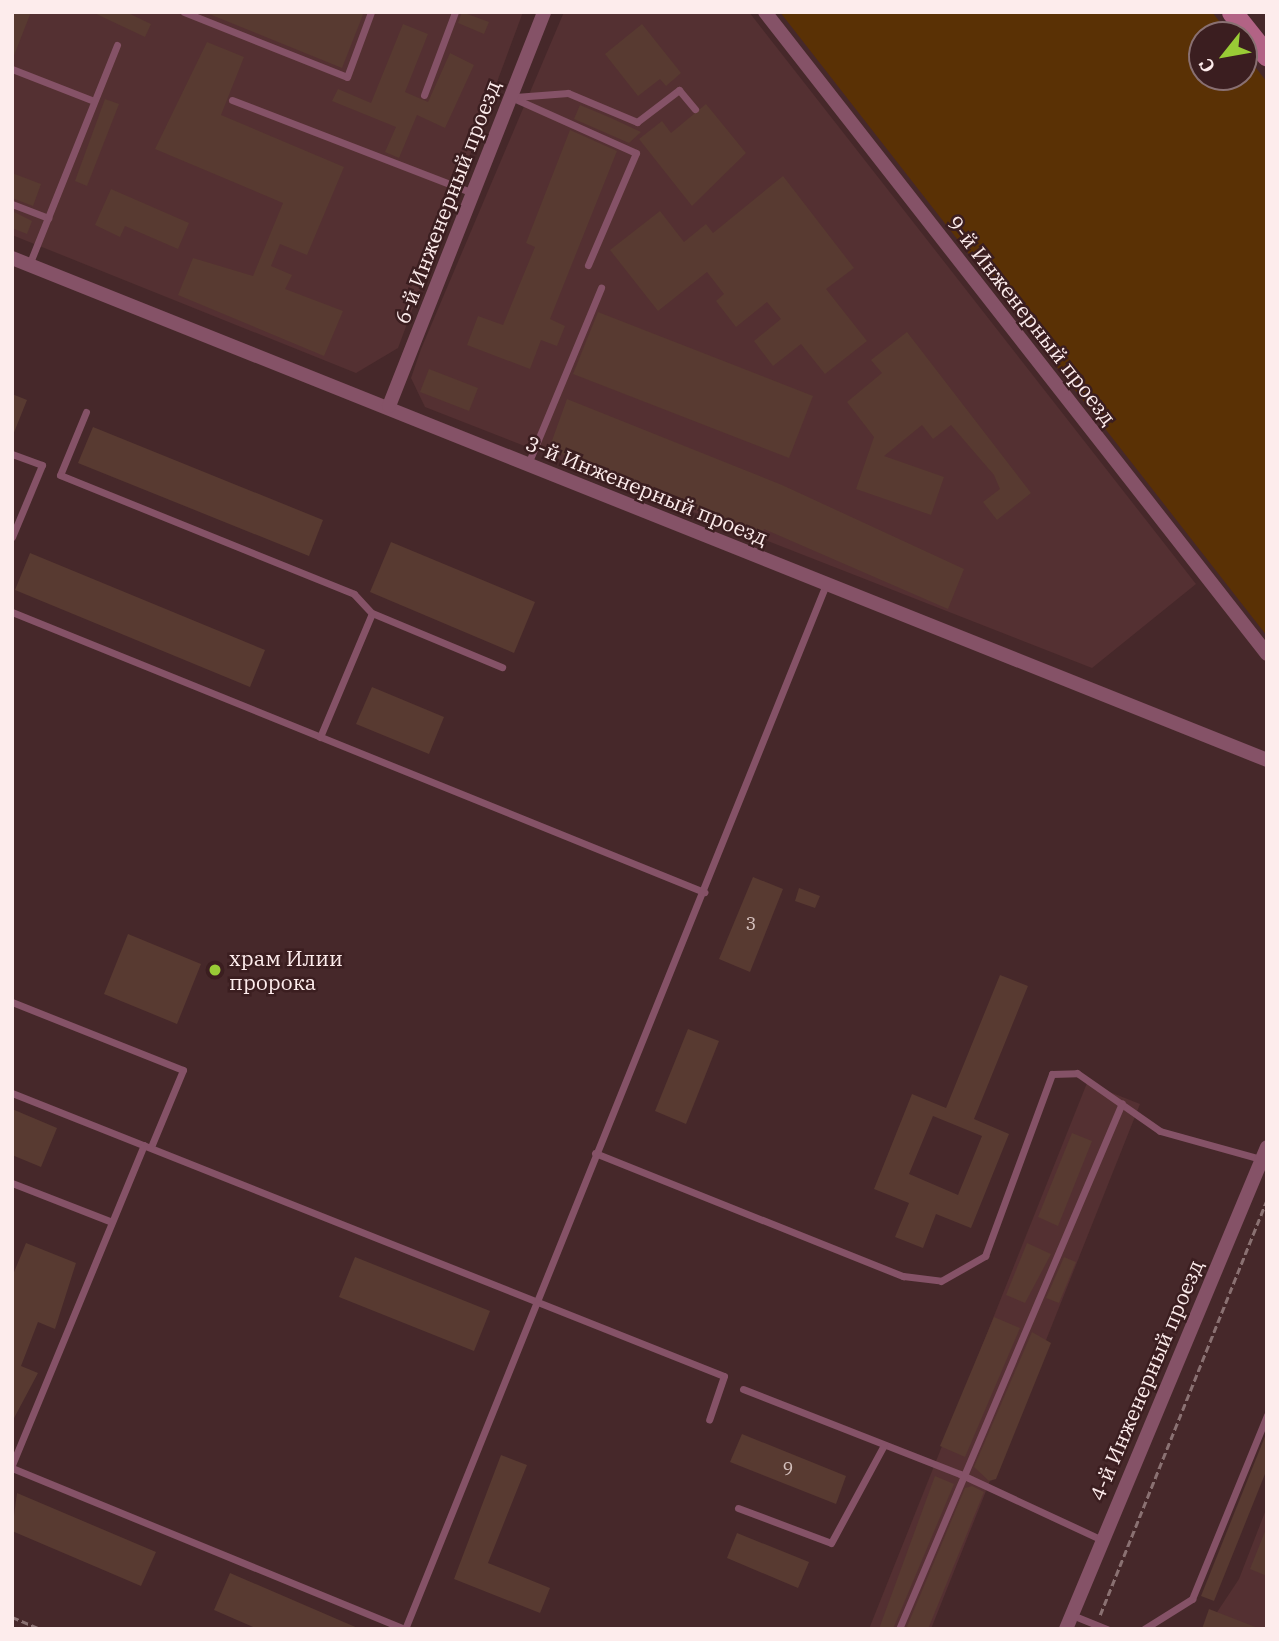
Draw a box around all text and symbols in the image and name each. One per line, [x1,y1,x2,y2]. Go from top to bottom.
north arrow [1188,21,1258,91]
text: С [1193,54,1220,77]
street label: 6-й Инженерный проезд [389,77,505,327]
street label: 9-й Инженерный проезд [942,210,1122,430]
street label: 3-й Инженерный проезд [522,430,772,550]
house number: 3 [746,913,756,935]
place label: храм Илии пророка [229,945,343,995]
marker: храм Илии пророка [207,962,223,978]
street label: 4-й Инженерный проезд [1084,1256,1208,1504]
house number: 9 [783,1458,793,1480]

